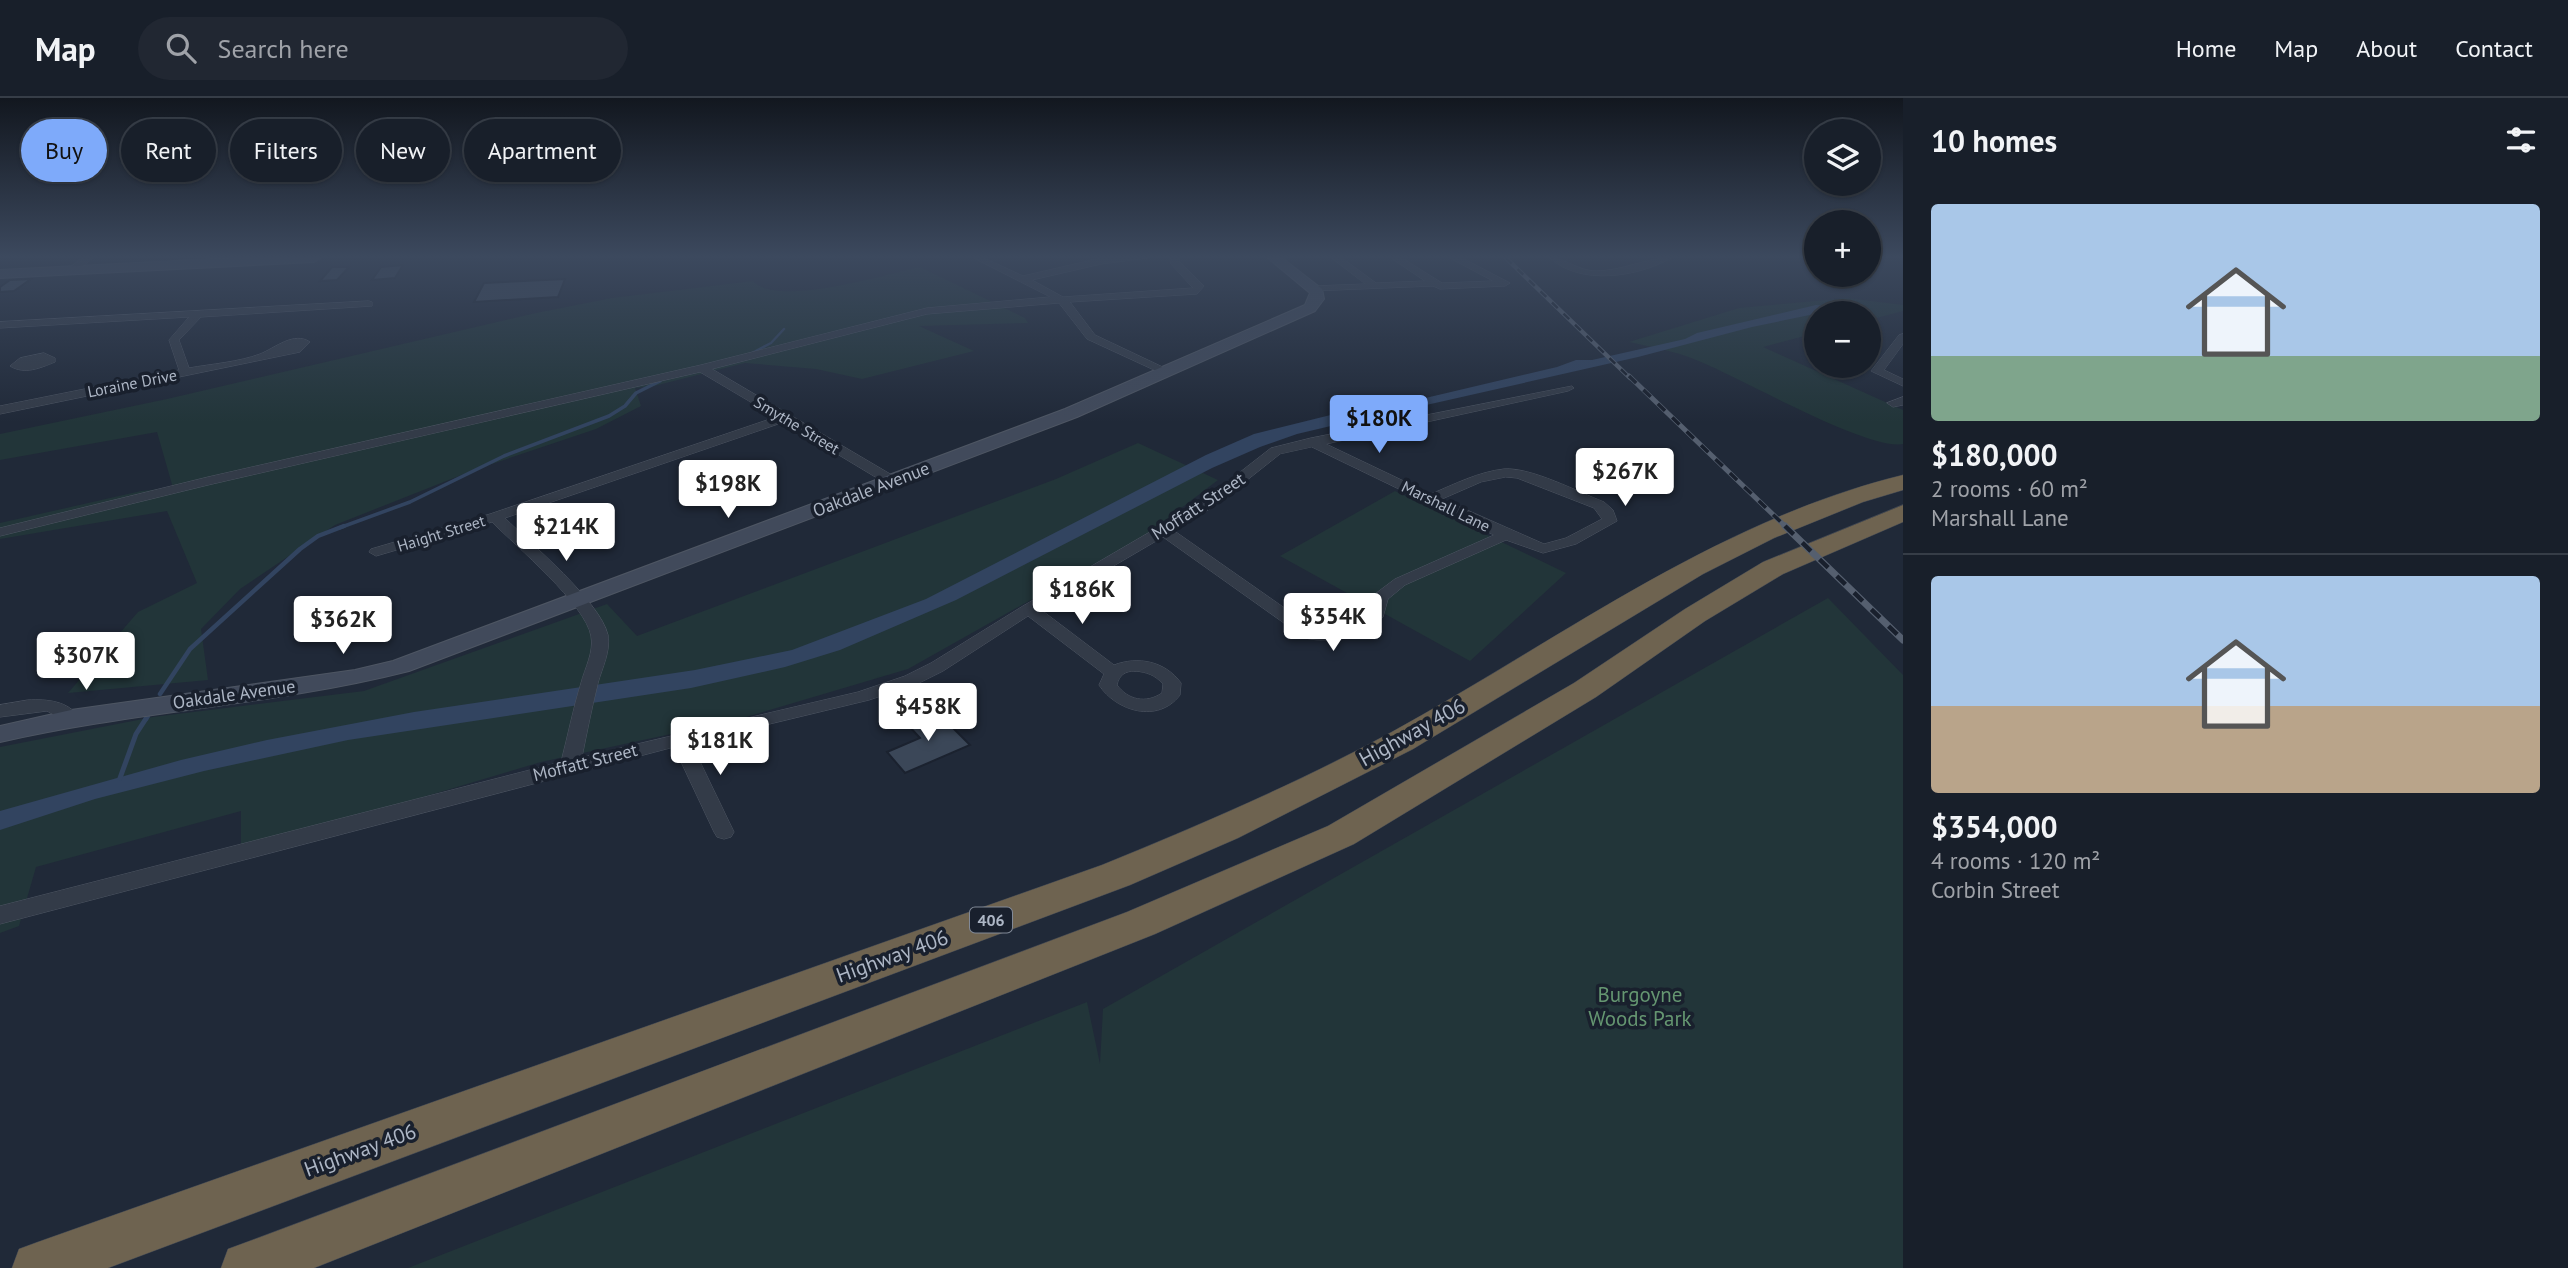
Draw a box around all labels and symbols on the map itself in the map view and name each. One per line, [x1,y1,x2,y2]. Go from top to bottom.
street label: Loraine Drive [86,365,178,401]
street label: Smythe Street [751,392,844,459]
pin: $180K [1330,396,1428,455]
pin: $267K [1576,448,1674,508]
street label: Oakdale Avenue [809,456,933,522]
pin: $198K [679,460,777,520]
street label: Moffatt Street [1147,467,1249,545]
street label: Marshall Lane [1399,476,1493,536]
pin: $214K [517,504,615,563]
street label: Haight Street [395,510,488,556]
pin: $186K [1033,566,1131,626]
pin: $354K [1284,594,1382,653]
pin: $362K [294,596,392,656]
pin: $307K [37,632,135,692]
street label: Oakdale Avenue [171,674,297,714]
pin: $458K [879,684,977,743]
street label: Highway 406 [1354,692,1470,772]
pin: $181K [671,718,769,777]
street label: Moffatt Street [530,738,640,786]
road number: 406 [970,908,1012,932]
street label: Highway 406 [832,923,952,989]
park label: Burgoyne Woods Park [1588,981,1692,1032]
street label: Highway 406 [300,1117,420,1183]

